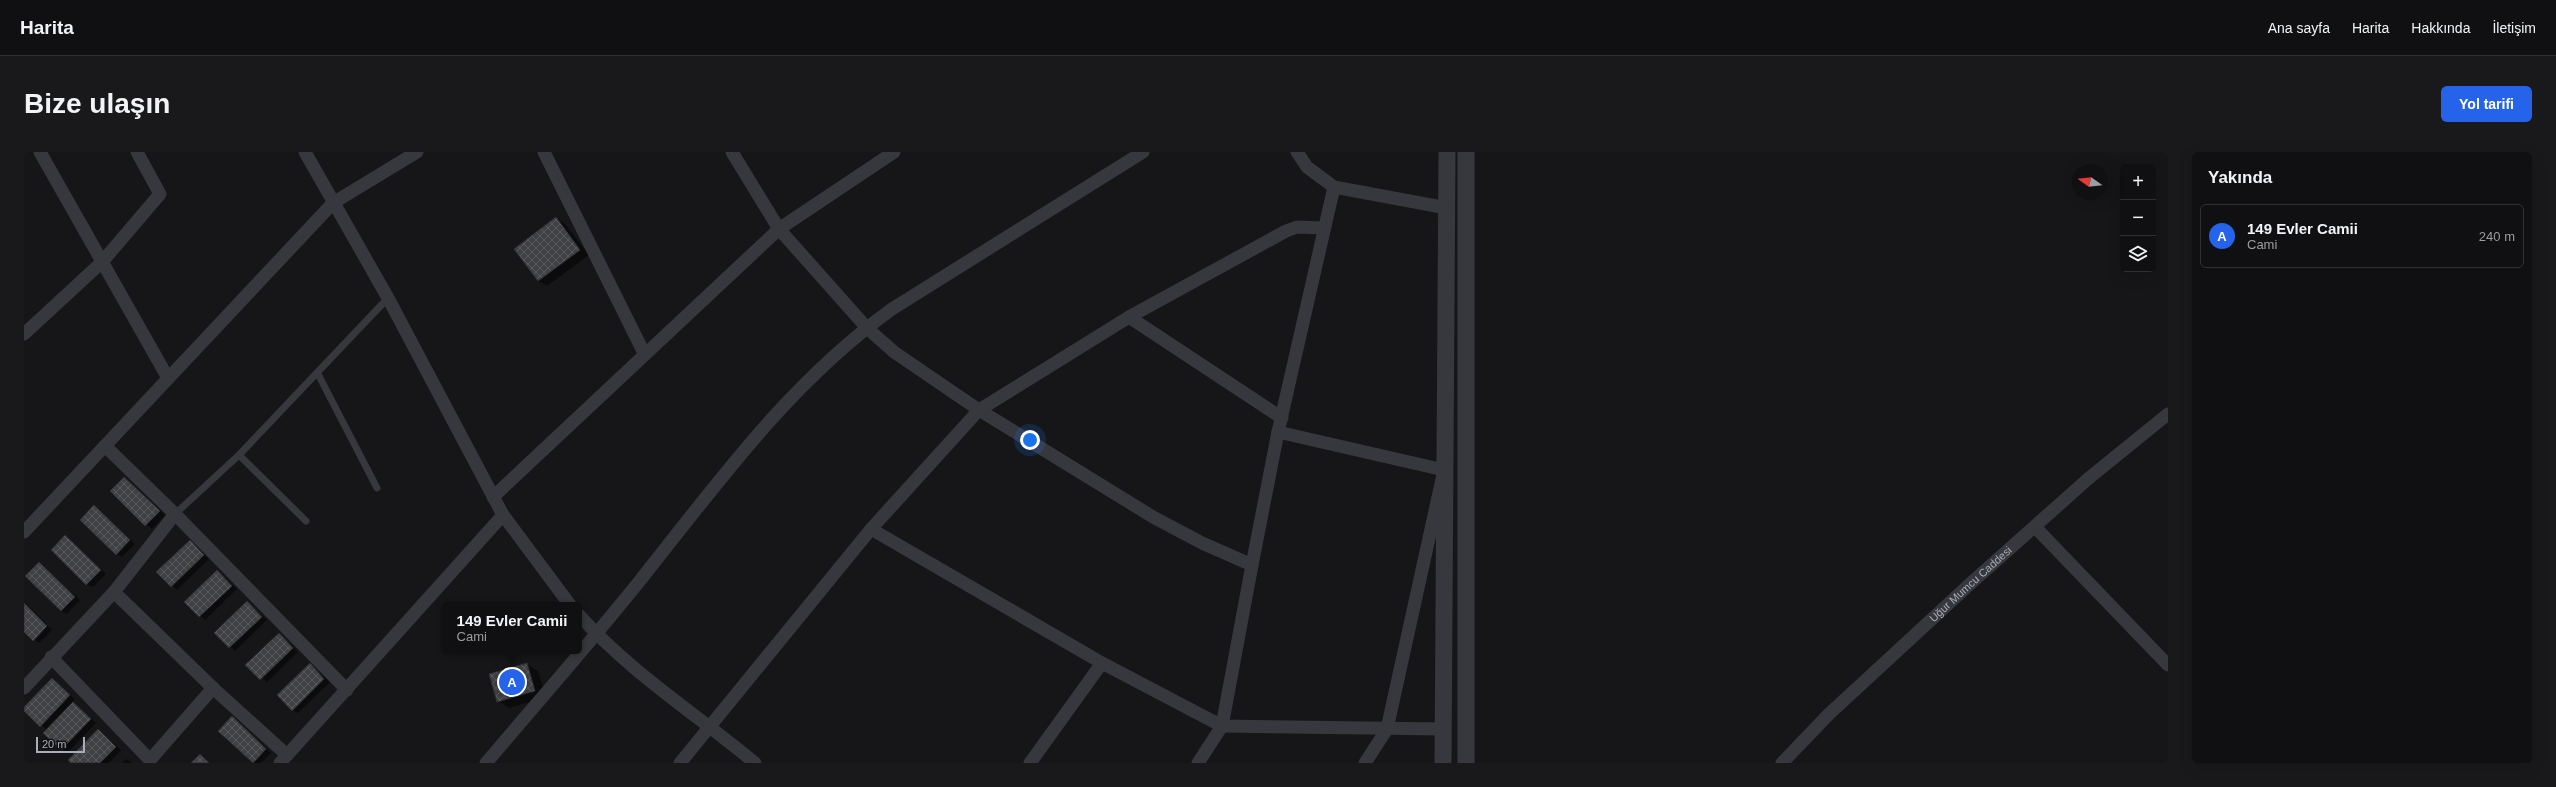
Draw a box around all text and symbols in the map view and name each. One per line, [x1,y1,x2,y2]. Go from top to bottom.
text: Harita [20,17,74,38]
text: Ana sayfa [2268,20,2330,36]
text: Harita [2352,20,2389,36]
text: Hakkında [2411,20,2470,36]
text: İletişim [2492,20,2536,36]
button: Yol tarifi [2441,86,2532,122]
text: Bize ulaşın [24,88,170,119]
north arrow [2072,164,2108,200]
map controls [2120,164,2156,272]
button: + [2120,164,2156,200]
text: Yakında [2208,168,2272,187]
button: − [2120,200,2156,236]
text: 149 Evler Camii [2247,220,2358,237]
text: A [2217,229,2227,244]
text: 240 m [2479,229,2515,244]
button: layers [2120,236,2156,272]
text: Cami [2247,237,2277,252]
your location [1020,430,1040,450]
street label: Uğur Mumcu Caddesi [1927,544,2014,624]
popup [442,602,582,654]
text: 149 Evler Camii [457,612,567,629]
text: Cami [457,629,487,644]
pin: A [499,667,525,697]
scale bar [36,735,85,754]
text: 20 m [42,738,66,750]

